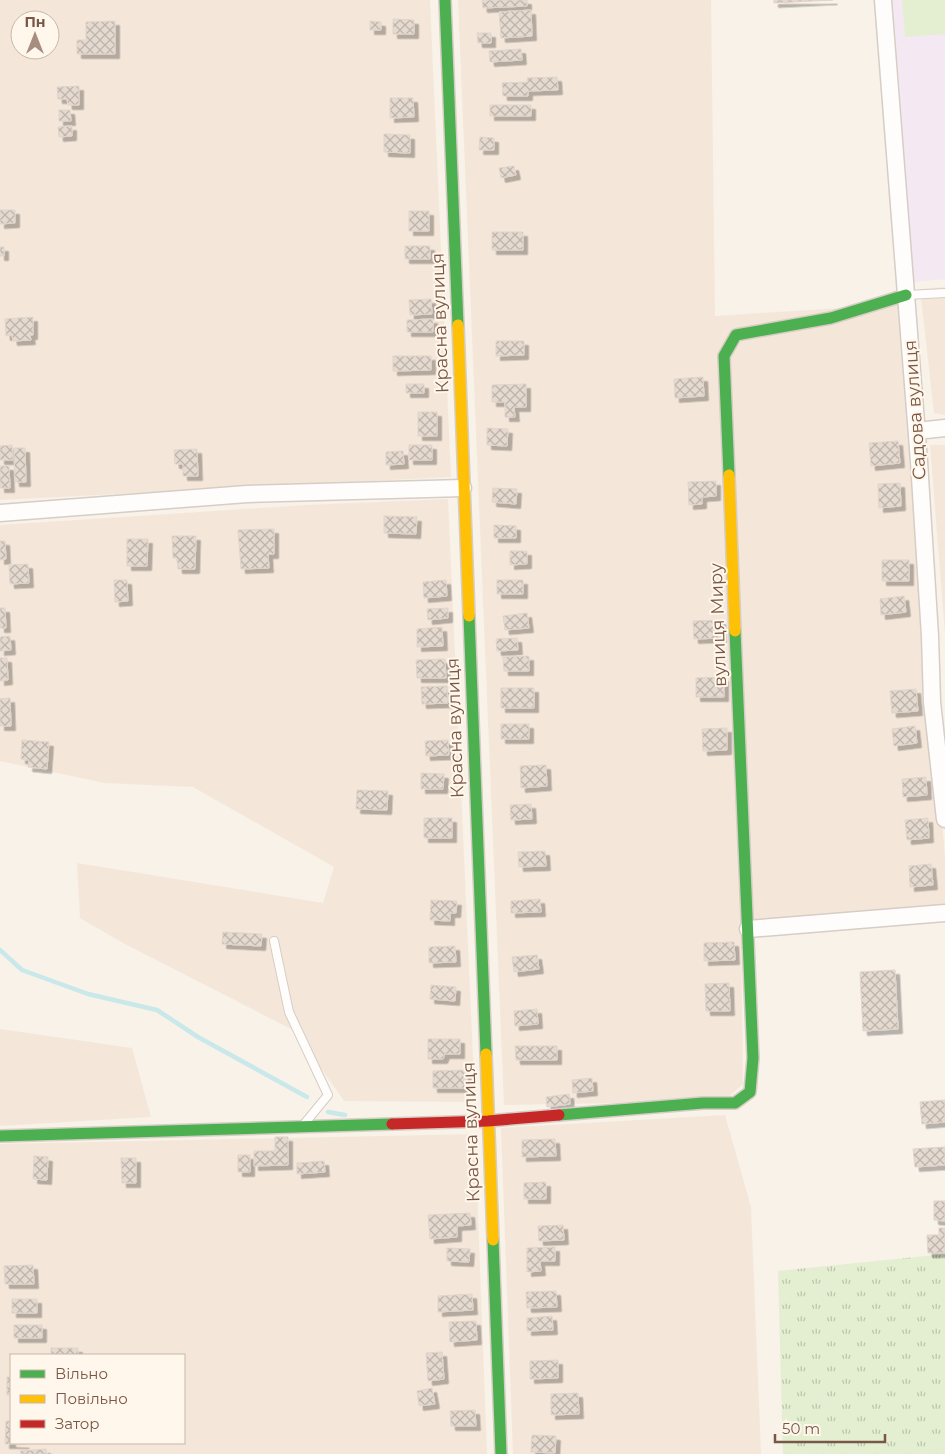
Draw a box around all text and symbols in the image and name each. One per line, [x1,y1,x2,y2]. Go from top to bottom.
north arrow [10,10,60,60]
text: Пн [24,13,46,31]
street label: Красна вулиця [427,253,453,393]
street label: Садова вулиця [899,339,931,481]
street label: вулиця Миру [705,563,731,687]
street label: Красна вулиця [442,658,468,798]
street label: Красна вулиця [458,1062,484,1202]
legend [10,1354,185,1444]
text: Вільно [55,1364,108,1383]
text: Повільно [55,1389,128,1408]
scale bar [775,1412,885,1444]
text: Затор [55,1414,100,1433]
text: 50 m [782,1419,820,1438]

